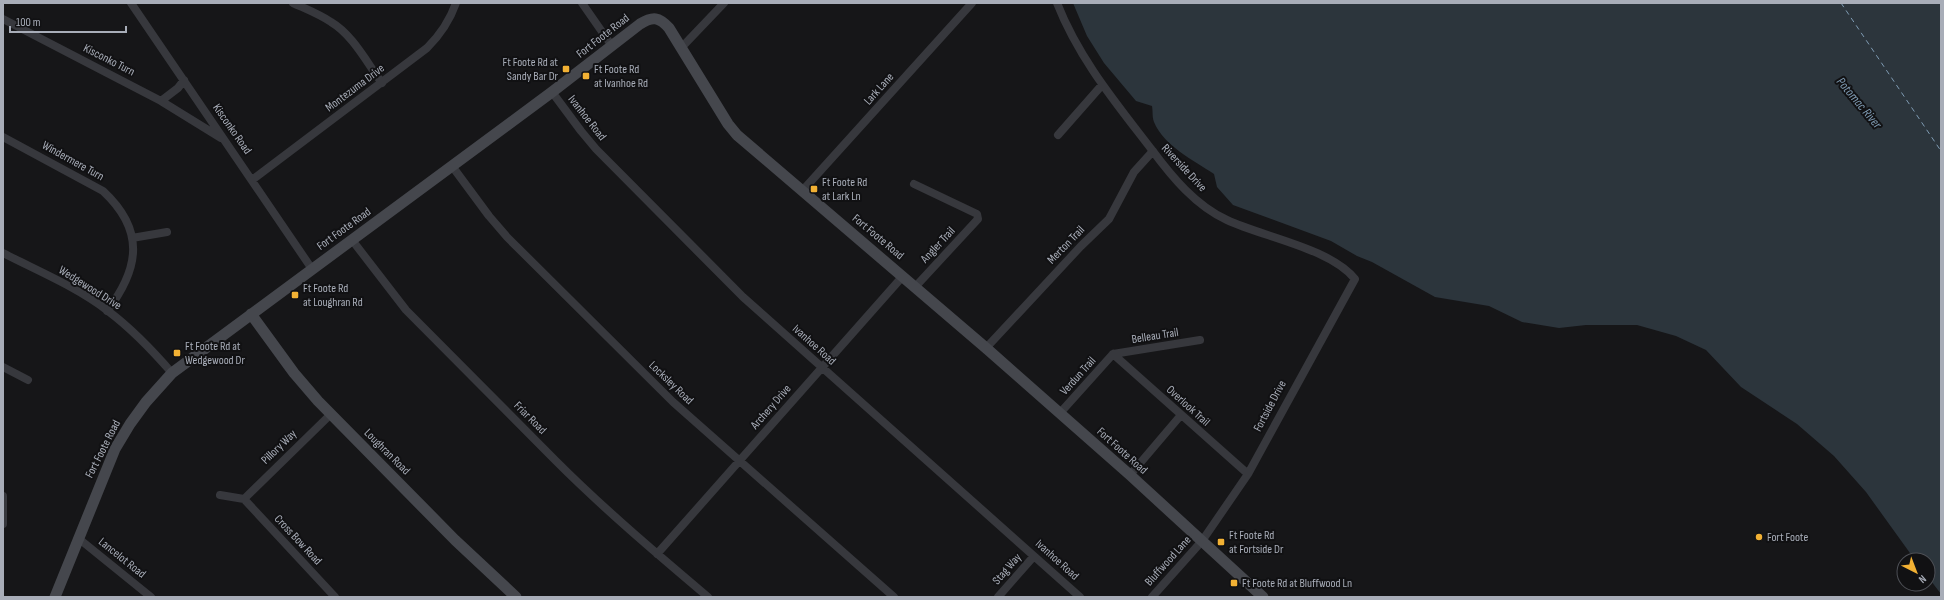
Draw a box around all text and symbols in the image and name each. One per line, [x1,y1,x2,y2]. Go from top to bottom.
scale bar [10,8,126,34]
street label: Fort Foote Road [573,11,633,61]
text: 100 m [16,15,41,30]
street label: Kisconko Turn [81,41,137,79]
place label: Ft Foote Rd at Sandy Bar Dr [502,55,559,84]
street label: Montezuma Drive [322,61,388,115]
place label: Ft Foote Rd at Ivanhoe Rd [594,62,648,91]
marker: Ft Foote Rd at Sandy Bar Dr [561,64,571,74]
street label: Lark Lane [861,70,897,108]
marker: Ft Foote Rd at Ivanhoe Rd [581,71,591,81]
water label: Potomac River [1833,74,1886,133]
street label: Ivanhoe Road [565,92,609,144]
street label: Kisconko Road [209,101,255,157]
street label: Windermere Turn [39,138,107,184]
street label: Riverside Drive [1158,141,1210,195]
place label: Ft Foote Rd at Lark Ln [822,175,867,204]
marker: Ft Foote Rd at Lark Ln [809,184,819,194]
street label: Fort Foote Road [314,204,374,254]
street label: Fort Foote Road [849,211,907,263]
street label: Merton Trail [1044,223,1088,267]
street label: Angler Trail [917,224,958,267]
street label: Wedgewood Drive [56,263,124,313]
place label: Ft Foote Rd at Loughran Rd [303,281,363,310]
marker: Ft Foote Rd at Loughran Rd [290,290,300,300]
street label: Ivanhoe Road [789,322,839,368]
street label: Belleau Trail [1130,325,1180,347]
place label: Ft Foote Rd at Wedgewood Dr [185,339,245,368]
marker: Ft Foote Rd at Wedgewood Dr [172,348,182,358]
street label: Verdun Trail [1057,354,1099,398]
street label: Locksley Road [646,358,696,408]
street label: Fortside Drive [1250,378,1290,434]
street label: Archery Drive [747,381,795,433]
street label: Overlook Trail [1163,382,1213,430]
street label: Friar Road [510,398,550,438]
street label: Fort Foote Road [82,417,124,481]
street label: Fort Foote Road [1094,424,1150,478]
street label: Pillory Way [258,426,300,467]
street label: Loughran Road [361,426,413,478]
street label: Cross Bow Road [271,512,325,568]
place label: Ft Foote Rd at Fortside Dr [1229,528,1284,557]
place label: Fort Foote [1767,530,1808,545]
marker: Fort Foote [1754,532,1764,542]
street label: Bluffwood Lane [1142,533,1194,589]
street label: Lancelot Road [95,534,149,582]
street label: Ivanhoe Road [1032,537,1082,583]
marker: Ft Foote Rd at Fortside Dr [1216,537,1226,547]
street label: Stag Way [989,550,1025,588]
north arrow [1896,552,1936,592]
text: N [1916,572,1929,586]
place label: Ft Foote Rd at Bluffwood Ln [1242,576,1352,591]
marker: Ft Foote Rd at Bluffwood Ln [1229,578,1239,588]

